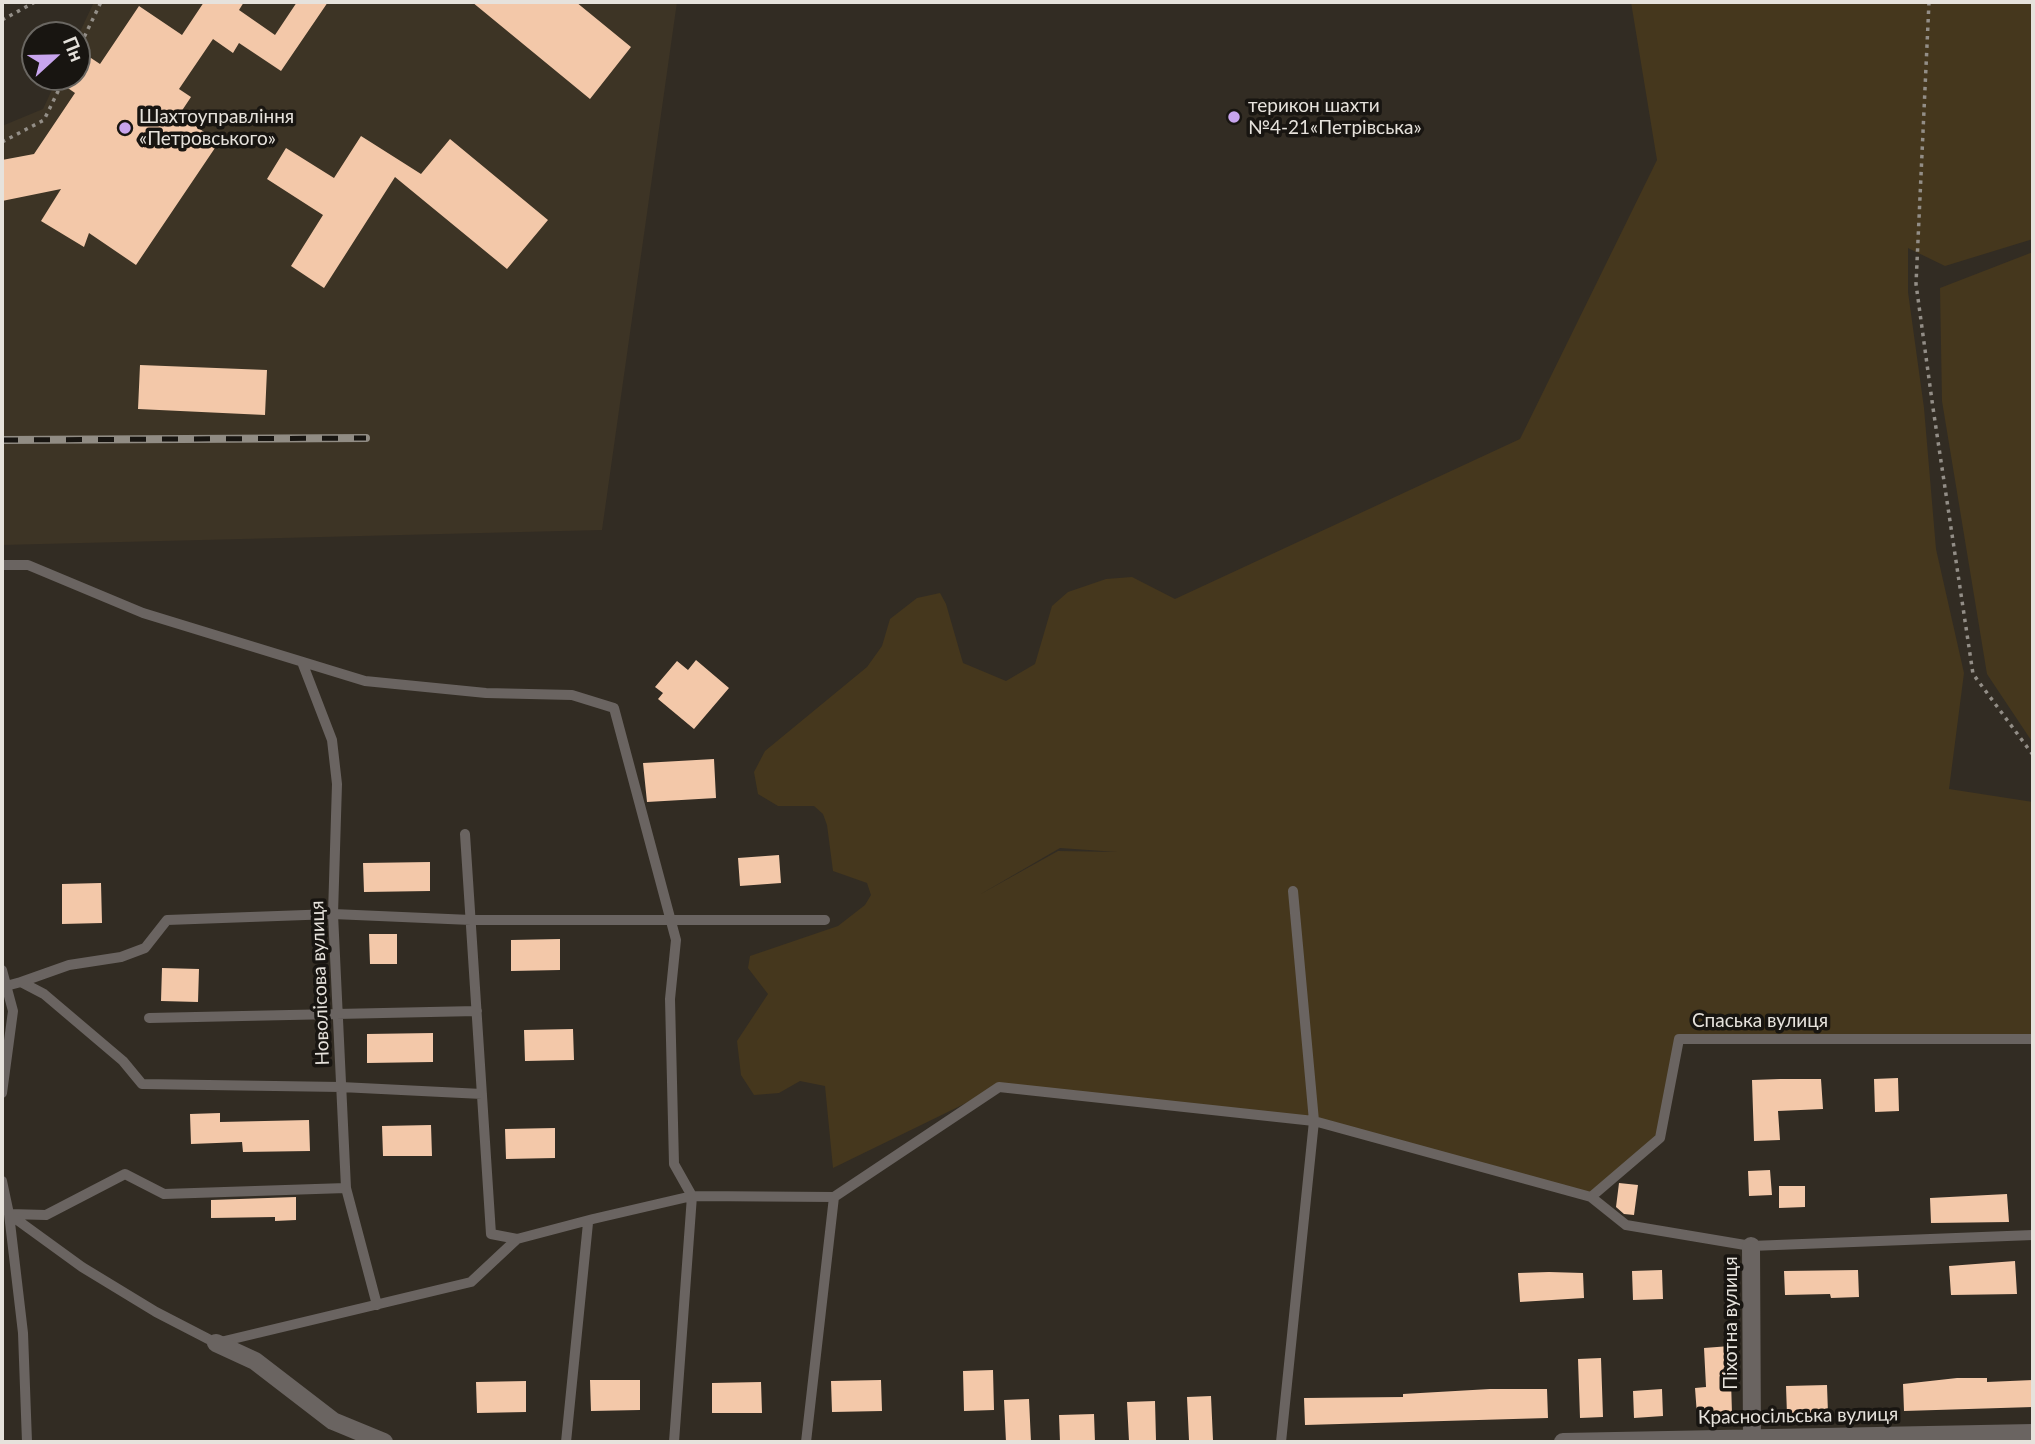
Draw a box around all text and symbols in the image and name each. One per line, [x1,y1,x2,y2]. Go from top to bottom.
north arrow [21,21,91,91]
text: Пн [59,33,89,65]
place label: терикон шахти №4-21«Петрівська» [1248,95,1422,139]
place label: Шахтоуправління «Петровського» [139,106,294,150]
marker: терикон шахти №4-21«Петрівська» [1226,109,1242,125]
marker: Шахтоуправління «Петровського» [117,120,133,136]
street label: Новолісова вулиця [306,900,334,1066]
street label: Спаська вулиця [1692,1010,1828,1032]
street label: Піхотна вулиця [1720,1256,1742,1390]
street label: Красносільська вулиця [1698,1403,1898,1429]

